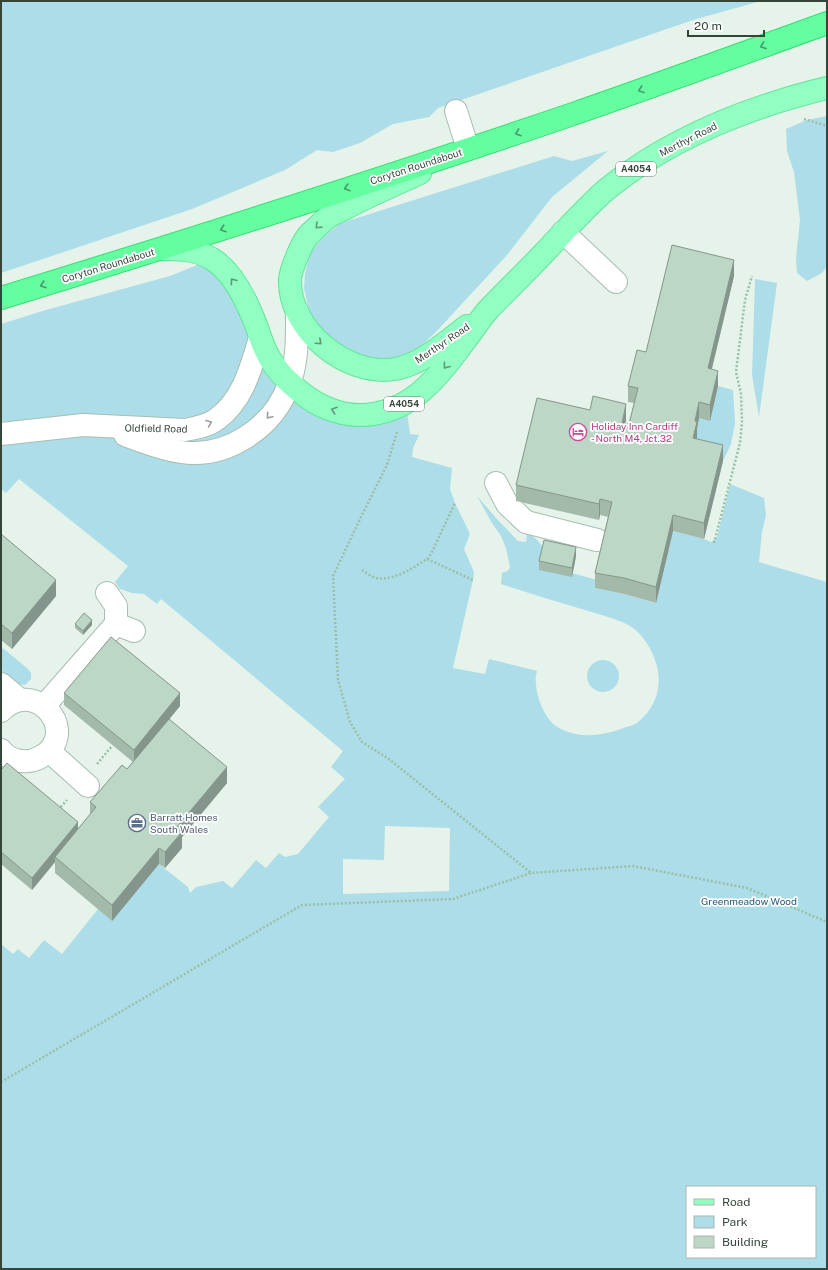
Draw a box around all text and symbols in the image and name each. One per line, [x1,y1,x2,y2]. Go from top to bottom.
scale bar [688,12,764,38]
text: 20 m [694,19,722,33]
one-way arrow [760,41,767,50]
one-way arrow [637,85,644,94]
street label: Merthyr Road [657,119,719,159]
one-way arrow [515,128,522,136]
street label: Coryton Roundabout [368,145,464,187]
road number: A4054 [616,162,656,176]
one-way arrow [344,184,351,192]
one-way arrow [315,222,323,229]
one-way arrow [220,224,227,232]
street label: Coryton Roundabout [60,245,156,285]
one-way arrow [231,279,238,286]
one-way arrow [40,280,47,289]
street label: Merthyr Road [412,320,472,366]
one-way arrow [315,338,322,345]
one-way arrow [443,362,451,369]
road number: A4054 [384,397,424,411]
one-way arrow [330,407,337,415]
one-way arrow [266,411,274,419]
one-way arrow [205,420,213,428]
place label: Holiday Inn Cardiff - North M4, Jct.32 [591,420,678,444]
street label: Oldfield Road [124,421,188,435]
hotel icon: Holiday Inn Cardiff - North M4, Jct.32 [568,422,588,442]
place label: Barratt Homes South Wales [150,811,218,835]
office icon: Barratt Homes South Wales [127,813,147,833]
park label: Greenmeadow Wood [701,895,797,907]
legend [686,1186,816,1258]
text: Road [722,1195,750,1209]
text: Park [722,1215,748,1229]
text: Building [722,1235,768,1249]

